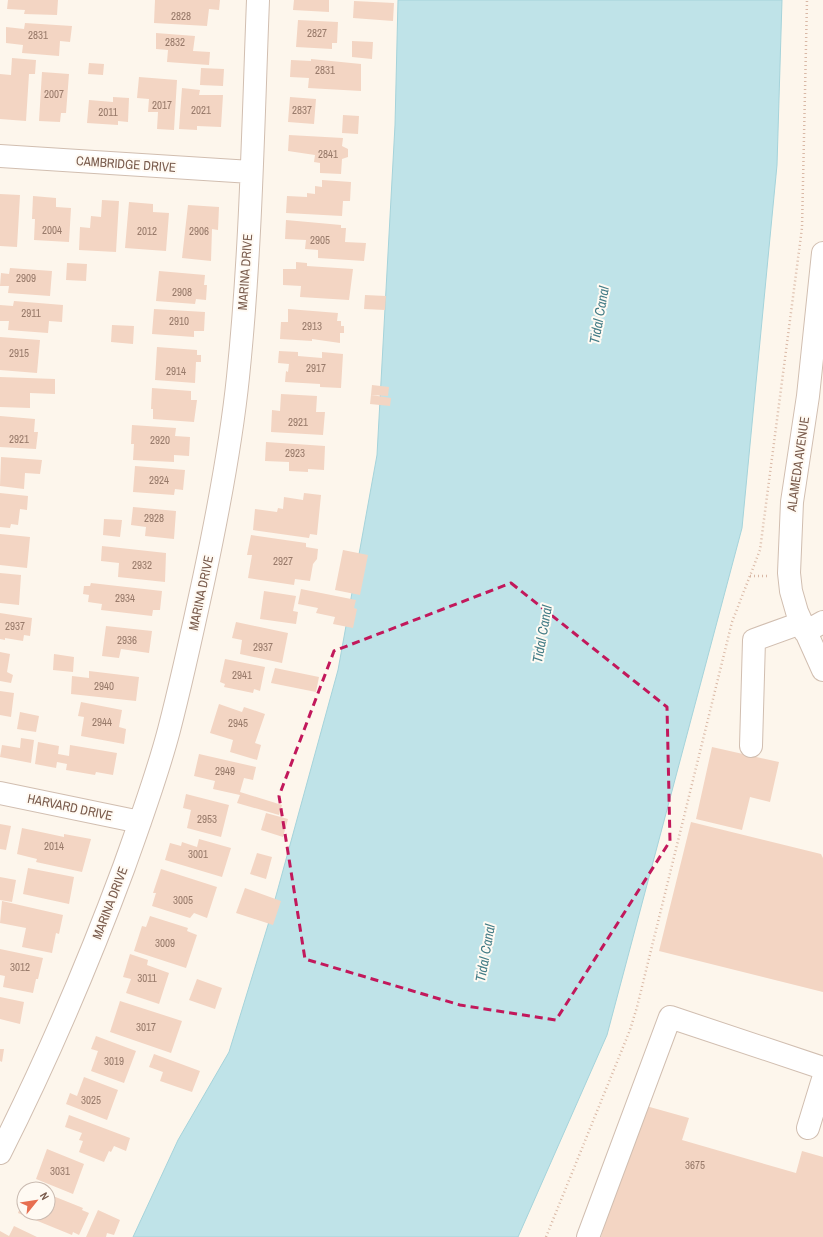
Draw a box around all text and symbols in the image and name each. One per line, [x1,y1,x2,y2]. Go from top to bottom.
house number: 2828 [171,9,191,23]
house number: 2827 [307,26,327,40]
house number: 2831 [28,28,48,42]
house number: 2832 [165,35,185,49]
house number: 2831 [315,63,335,77]
house number: 2007 [44,87,64,101]
house number: 2017 [152,98,172,112]
house number: 2021 [191,103,211,117]
house number: 2837 [292,103,312,117]
house number: 2011 [98,105,118,119]
house number: 2841 [318,147,338,161]
street label: CAMBRIDGE DRIVE [75,152,177,176]
house number: 2004 [42,223,62,237]
house number: 2012 [137,224,157,238]
house number: 2906 [189,224,209,238]
street label: MARINA DRIVE [234,233,256,311]
house number: 2905 [310,233,330,247]
house number: 2909 [16,271,36,285]
water label: Tidal Canal [585,284,613,345]
house number: 2908 [172,285,192,299]
house number: 2911 [21,306,41,320]
house number: 2910 [169,314,189,328]
house number: 2913 [302,319,322,333]
house number: 2915 [9,346,29,360]
house number: 2917 [306,361,326,375]
house number: 2914 [166,364,186,378]
house number: 2921 [288,415,308,429]
street label: ALAMEDA AVENUE [783,415,813,514]
house number: 2921 [9,432,29,446]
house number: 2920 [150,433,170,447]
house number: 2923 [285,446,305,460]
house number: 2924 [149,473,169,487]
house number: 2928 [144,511,164,525]
street label: MARINA DRIVE [185,554,217,632]
house number: 2927 [273,554,293,568]
house number: 2932 [132,558,152,572]
house number: 2934 [115,591,135,605]
water label: Tidal Canal [528,603,556,664]
house number: 2937 [5,619,25,633]
house number: 2936 [117,633,137,647]
house number: 2937 [253,640,273,654]
house number: 2941 [232,668,252,682]
house number: 2940 [94,679,114,693]
house number: 2944 [92,715,112,729]
house number: 2945 [228,716,248,730]
house number: 2949 [215,764,235,778]
street label: HARVARD DRIVE [26,790,114,824]
house number: 2953 [197,812,217,826]
house number: 2014 [44,839,64,853]
house number: 3001 [188,847,208,861]
street label: MARINA DRIVE [88,864,132,942]
house number: 3005 [173,893,193,907]
water label: Tidal Canal [471,922,499,983]
house number: 3009 [155,936,175,950]
house number: 3012 [10,960,30,974]
house number: 3011 [137,971,157,985]
house number: 3017 [136,1020,156,1034]
house number: 3019 [104,1054,124,1068]
house number: 3025 [81,1093,101,1107]
house number: 3675 [685,1158,705,1172]
house number: 3031 [50,1164,70,1178]
north arrow [16,1181,56,1221]
text: N [37,1190,52,1202]

